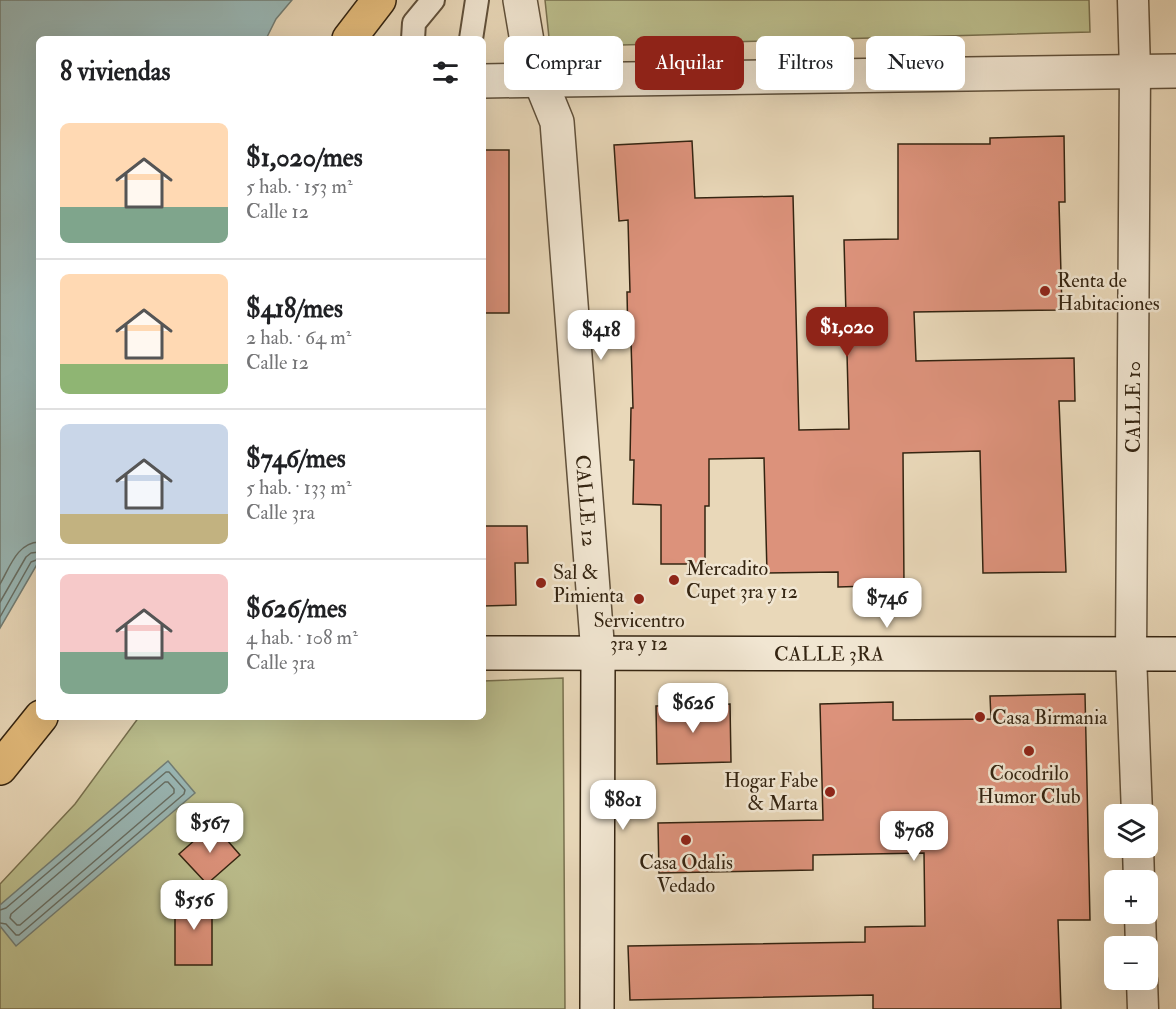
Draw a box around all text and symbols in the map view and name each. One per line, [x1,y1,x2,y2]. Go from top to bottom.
chip: Comprar [504,36,623,90]
chip: Alquilar [635,36,744,90]
chip: Filtros [756,36,854,90]
chip: Nuevo [866,36,965,90]
text: 8 viviendas [60,56,170,88]
icon: filters [429,56,462,89]
text: $1,020/mes [246,142,363,174]
icon: home [108,147,180,219]
text: 5 hab. · 153 m² [246,174,353,199]
text: Calle 12 [246,199,309,224]
place label: Renta de Habitaciones [1057,268,1160,316]
marker: Renta de Habitaciones [1038,284,1052,298]
text: $418/mes [246,293,343,325]
icon: home [108,298,180,370]
pin: $1,020 [798,307,896,358]
pin: $418 [565,310,637,361]
text: $1,020 [820,314,874,339]
text: $418 [582,317,620,342]
text: 2 hab. · 64 m² [246,325,351,350]
text: Calle 12 [246,350,309,375]
street label: CALLE 10 [1121,361,1146,453]
text: $746/mes [246,443,346,475]
icon: home [108,448,180,520]
street label: CALLE 12 [570,454,602,548]
text: 5 hab. · 133 m² [246,475,352,500]
text: Calle 3ra [246,500,315,525]
place label: Mercadito Cupet 3ra y 12 [686,556,798,605]
place label: Sal & Pimienta [553,560,625,608]
marker: Mercadito Cupet 3ra y 12 [667,573,681,587]
marker: Sal & Pimienta [534,576,548,590]
pin: $746 [851,578,923,629]
text: $746 [867,585,907,610]
marker: Servicentro 3ra y 12 [632,592,646,606]
text: $626/mes [246,593,347,625]
icon: home [108,598,180,670]
place label: Servicentro 3ra y 12 [593,608,685,656]
text: 4 hab. · 108 m² [246,625,358,650]
street label: CALLE 3RA [774,641,884,666]
text: Calle 3ra [246,650,315,675]
pin: $626 [657,683,729,734]
text: $626 [672,690,714,715]
place label: Casa Birmania [992,705,1108,730]
marker: Casa Birmania [973,710,987,724]
marker: Cocodrilo Humor Club [1022,744,1036,758]
place label: Cocodrilo Humor Club [977,761,1081,809]
place label: Hogar Fabe & Marta [724,768,819,816]
pin: $801 [587,780,659,831]
marker: Hogar Fabe & Marta [823,785,837,799]
text: $801 [604,787,642,812]
pin: $567 [174,803,246,854]
map controls [1104,804,1158,990]
button: layers [1104,804,1158,858]
text: $567 [190,810,230,835]
pin: $768 [878,811,950,862]
text: $768 [894,818,934,843]
marker: Casa Odalis Vedado [679,833,693,847]
place label: Casa Odalis Vedado [639,850,733,898]
button: + [1104,870,1158,924]
pin: $556 [158,880,230,931]
text: $556 [175,887,213,912]
button: − [1104,936,1158,990]

